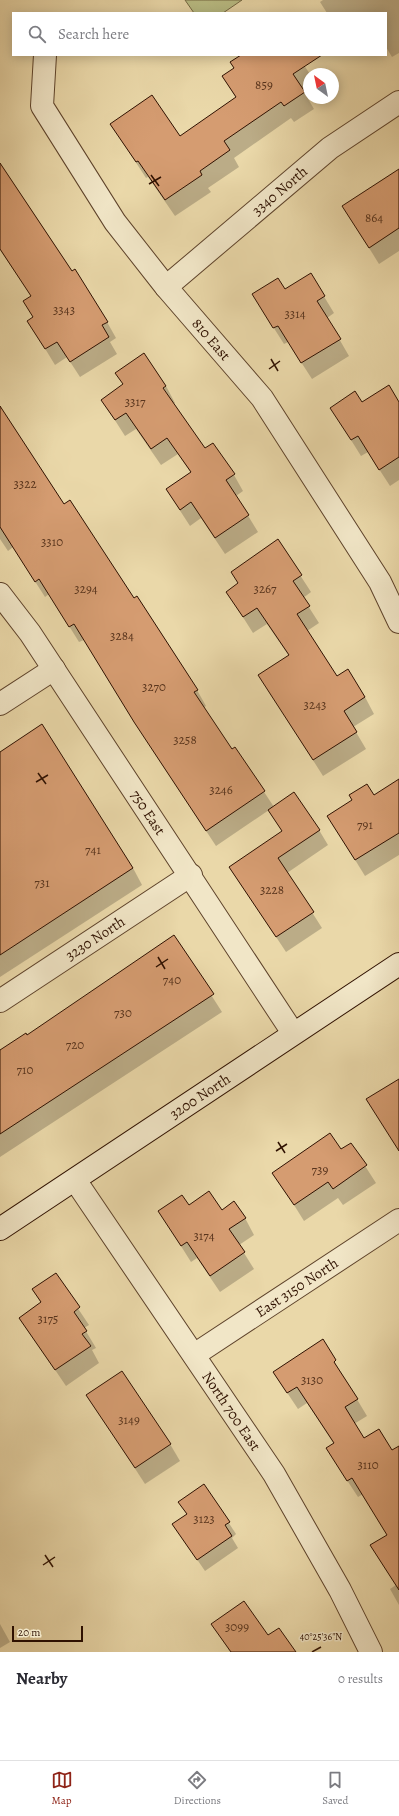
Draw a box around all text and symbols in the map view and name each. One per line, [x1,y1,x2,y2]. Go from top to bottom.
search box [12,12,387,56]
icon: search [26,23,48,45]
text: Search here [58,24,129,44]
north arrow [303,68,339,104]
house number: 859 [255,76,273,93]
street label: 3340 North [248,161,312,220]
house number: 864 [365,209,383,226]
house number: 3343 [53,301,75,318]
house number: 3314 [284,305,306,322]
street label: 810 East [187,314,235,365]
house number: 3317 [125,393,146,410]
house number: 3322 [13,475,37,492]
house number: 3310 [41,533,63,550]
house number: 3294 [74,580,98,597]
house number: 3267 [253,580,277,597]
house number: 3284 [110,627,134,644]
house number: 3270 [142,678,166,695]
house number: 3243 [304,696,326,713]
house number: 3258 [173,731,197,748]
house number: 3246 [209,781,233,798]
street label: 750 East [126,786,170,839]
house number: 791 [357,816,373,833]
house number: 741 [85,841,101,858]
house number: 731 [34,874,50,891]
house number: 3228 [260,881,284,898]
street label: 3230 North [62,911,129,965]
house number: 740 [163,971,181,988]
house number: 730 [114,1004,132,1021]
house number: 720 [66,1036,84,1053]
house number: 710 [17,1061,33,1078]
street label: 3200 North [166,1069,234,1124]
house number: 739 [312,1161,328,1178]
house number: 3174 [193,1227,215,1244]
street label: East 3150 North [252,1253,342,1322]
house number: 3175 [38,1310,58,1327]
street label: North 700 East [197,1368,265,1455]
house number: 3130 [301,1371,323,1388]
house number: 3149 [118,1411,140,1428]
house number: 3110 [357,1456,379,1473]
house number: 3123 [193,1510,215,1527]
house number: 3099 [225,1618,249,1635]
scale bar [12,1624,83,1643]
text: 20 m [18,1625,40,1640]
text: 40°25'36"N [300,1630,342,1643]
text: Nearby [16,1667,67,1690]
text: 0 results [338,1670,383,1687]
tab: Map [51,1769,73,1808]
tab: Directions [174,1769,221,1808]
tab: Saved [322,1769,348,1808]

